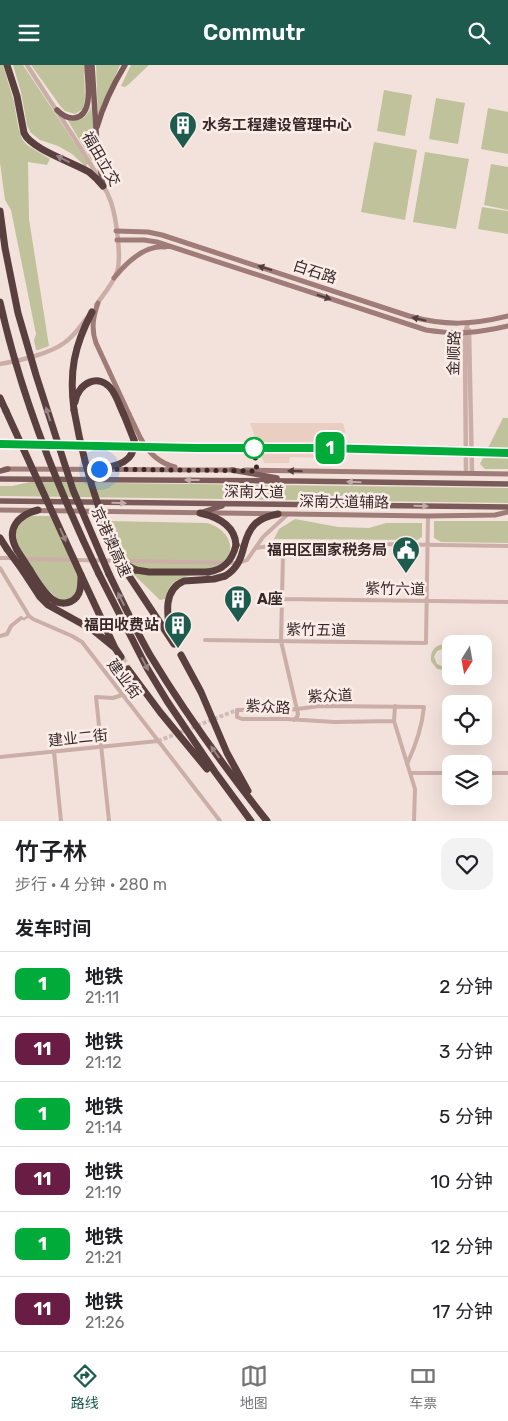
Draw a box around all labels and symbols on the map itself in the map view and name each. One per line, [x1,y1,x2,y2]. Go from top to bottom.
building icon: 水务工程建设管理中心 [168,110,198,149]
place label: 水务工程建设管理中心 [202,116,352,134]
street label: 福田立交 [78,129,124,189]
one-way arrow [56,155,70,163]
street label: 白石路 [291,256,339,288]
one-way arrow [257,264,272,272]
one-way arrow [317,293,332,301]
one-way arrow [412,315,427,323]
street label: 金顺路 [444,330,464,376]
one-way arrow [44,406,52,421]
line badge: 1 [314,432,346,464]
unlabelled marker [243,437,265,459]
your location [87,457,112,482]
one-way arrow [287,467,303,475]
one-way arrow [184,476,200,484]
one-way arrow [346,478,362,486]
street label: 深南大道 [224,482,284,502]
street label: 深南大道辅路 [299,492,389,512]
one-way arrow [111,499,127,507]
one-way arrow [413,502,429,510]
street label: 京港澳高速 [88,504,134,580]
one-way arrow [59,528,67,542]
public building icon: 福田区国家税务局 [391,535,421,574]
place label: 福田区国家税务局 [267,541,387,559]
street label: 紫竹六道 [365,579,425,599]
building icon: A座 [223,584,253,623]
place label: A座 [257,590,283,608]
one-way arrow [117,592,125,606]
building icon: 福田收费站 [163,610,193,649]
place label: 福田收费站 [84,616,159,634]
street label: 紫竹五道 [286,620,346,640]
north arrow [442,635,492,685]
street label: 建业街 [103,656,145,702]
one-way arrow [141,657,150,671]
street label: 紫众道 [307,686,353,706]
street label: 紫众路 [245,697,291,717]
street label: 建业二街 [47,726,109,750]
one-way arrow [210,746,220,759]

